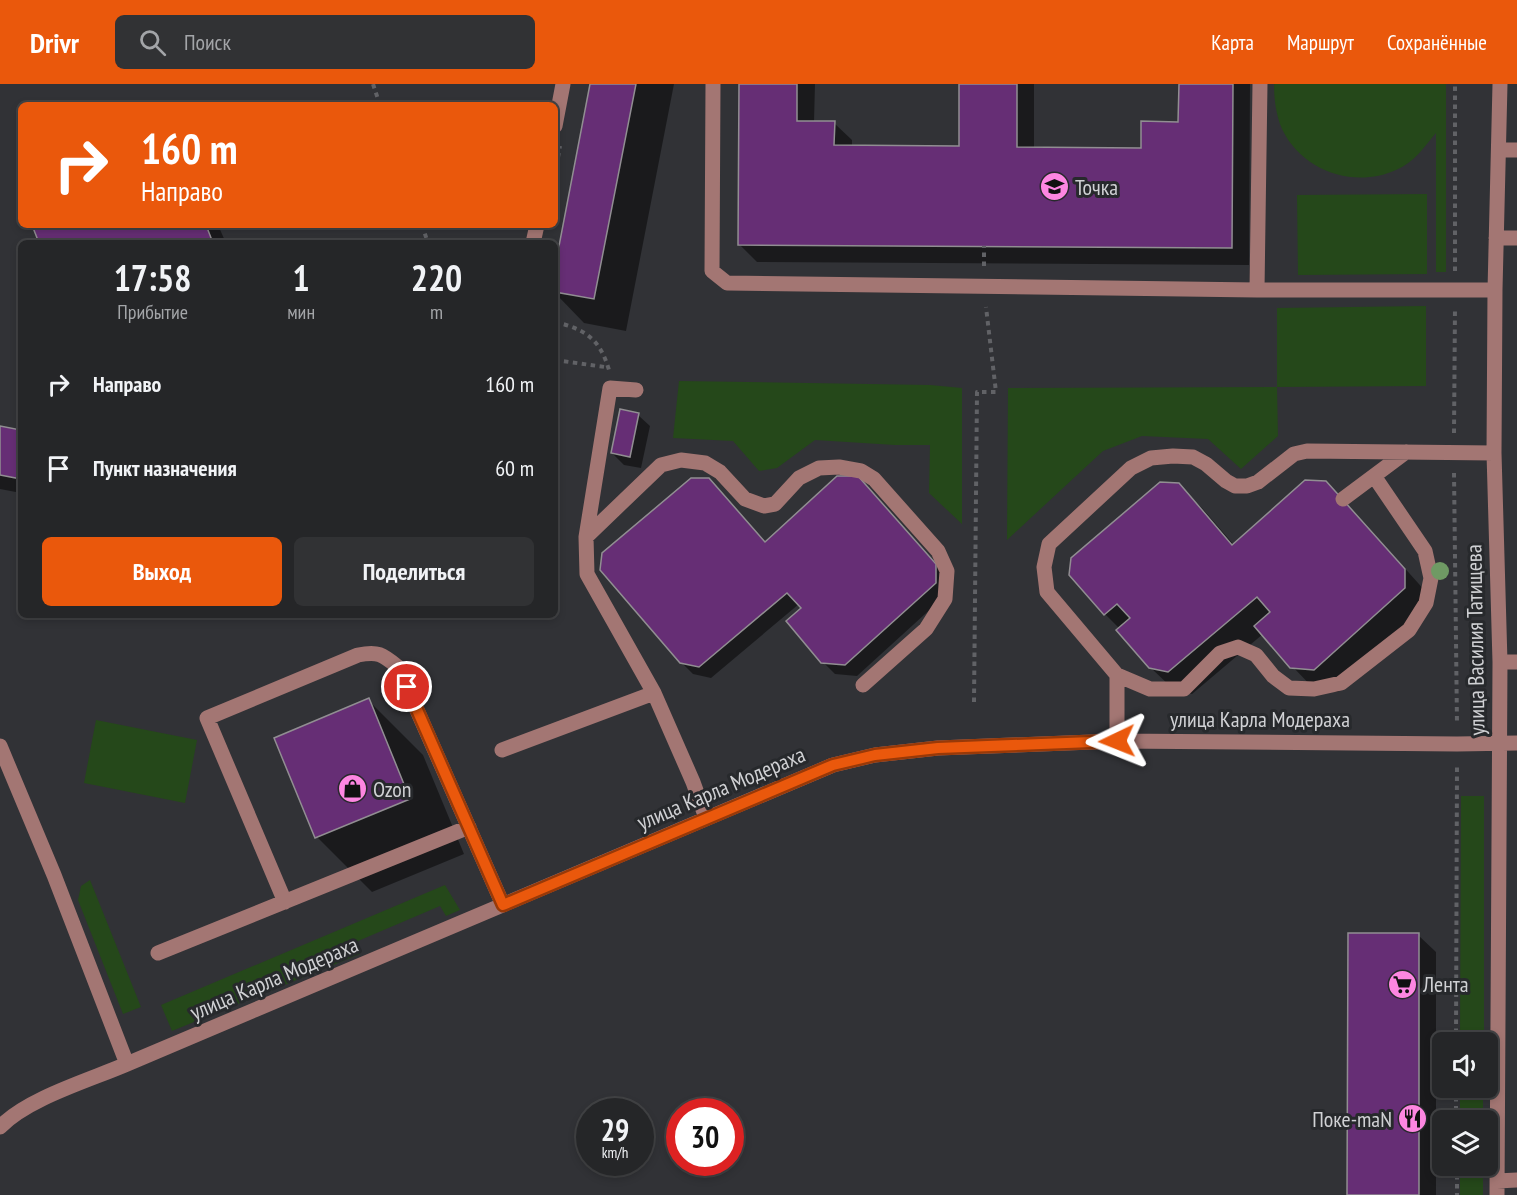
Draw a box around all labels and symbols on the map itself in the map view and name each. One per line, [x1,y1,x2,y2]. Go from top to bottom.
school or university icon: Точка [1038,171,1070,203]
place label: Точка [1075,173,1118,201]
street label: улица Василия Татищева [1459,544,1491,736]
pin [381,661,432,712]
street label: улица Карла Модераха [1170,705,1350,733]
position arrow [1085,709,1149,773]
street label: улица Карла Модераха [633,740,809,836]
shop icon: Ozon [336,773,368,805]
place label: Ozon [373,775,412,803]
street label: улица Карла Модераха [186,930,362,1026]
supermarket icon: Лента [1386,968,1418,1000]
place label: Лента [1422,970,1469,998]
speed limit sign: 30 [666,1098,744,1176]
restaurant icon: Поке-maN [1397,1103,1429,1135]
place label: Поке-maN [1312,1105,1392,1133]

